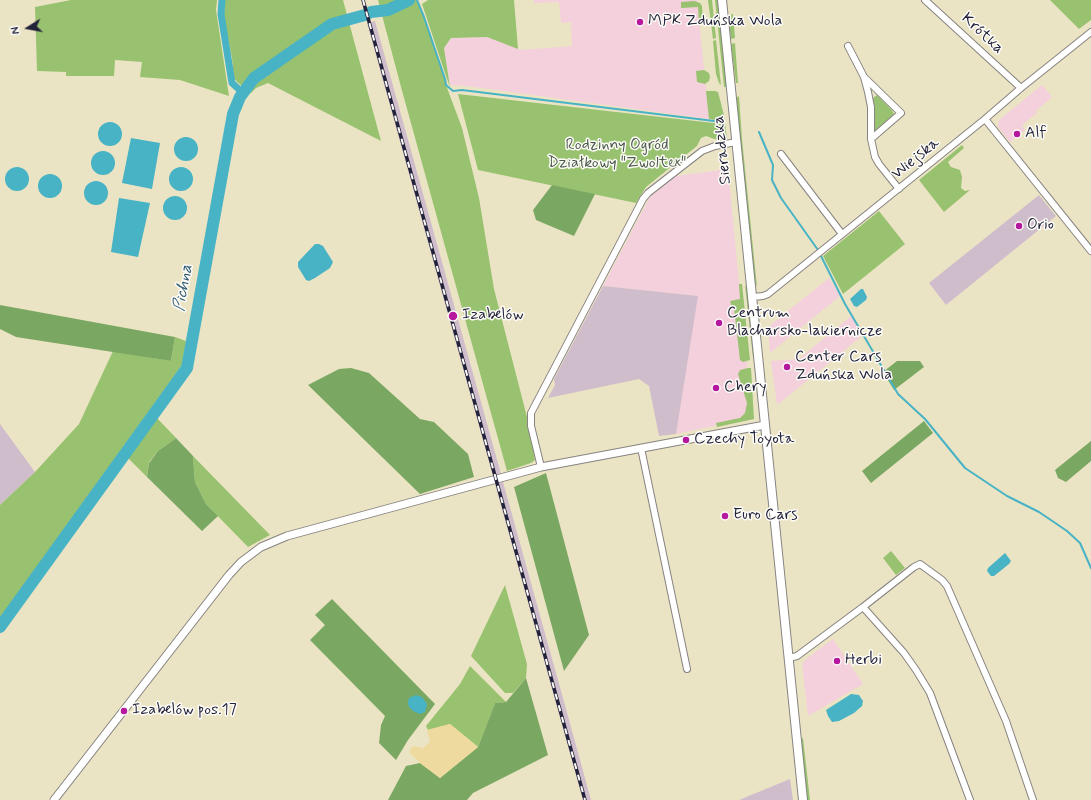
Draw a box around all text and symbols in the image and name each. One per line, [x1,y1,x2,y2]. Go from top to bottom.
north arrow [8,8,48,48]
street label: Krótka [957,9,1007,59]
place label: MPK Zduńska Wola [648,12,782,32]
marker: MPK Zduńska Wola [635,17,645,27]
text: N [9,25,24,35]
street label: Sieradzka [710,115,736,185]
place label: Alf [1025,124,1046,144]
marker: Alf [1012,129,1022,139]
street label: Wiejska [888,134,944,184]
park label: Rodzinny Ogród Działkowy "Zwoltex" [548,136,686,174]
place label: Orio [1027,216,1054,236]
marker: Orio [1014,221,1024,231]
water label: Pichna [170,263,198,313]
place label: Centrum Blacharsko-lakiernicze [727,304,882,342]
place label: Izabelów [462,306,523,326]
marker: Izabelów [447,310,459,322]
marker: Centrum Blacharsko-lakiernicze [714,318,724,328]
place label: Center Cars Zduńska Wola [795,348,892,386]
marker: Center Cars Zduńska Wola [782,362,792,372]
place label: Chery [724,378,767,398]
marker: Chery [711,383,721,393]
place label: Czechy Toyota [694,430,794,450]
marker: Czechy Toyota [681,435,691,445]
place label: Euro Cars [733,506,798,526]
marker: Euro Cars [720,511,730,521]
place label: Herbi [845,651,882,671]
marker: Herbi [832,656,842,666]
place label: Izabelów pos.17 [132,701,237,721]
marker: Izabelów pos.17 [119,706,129,716]

